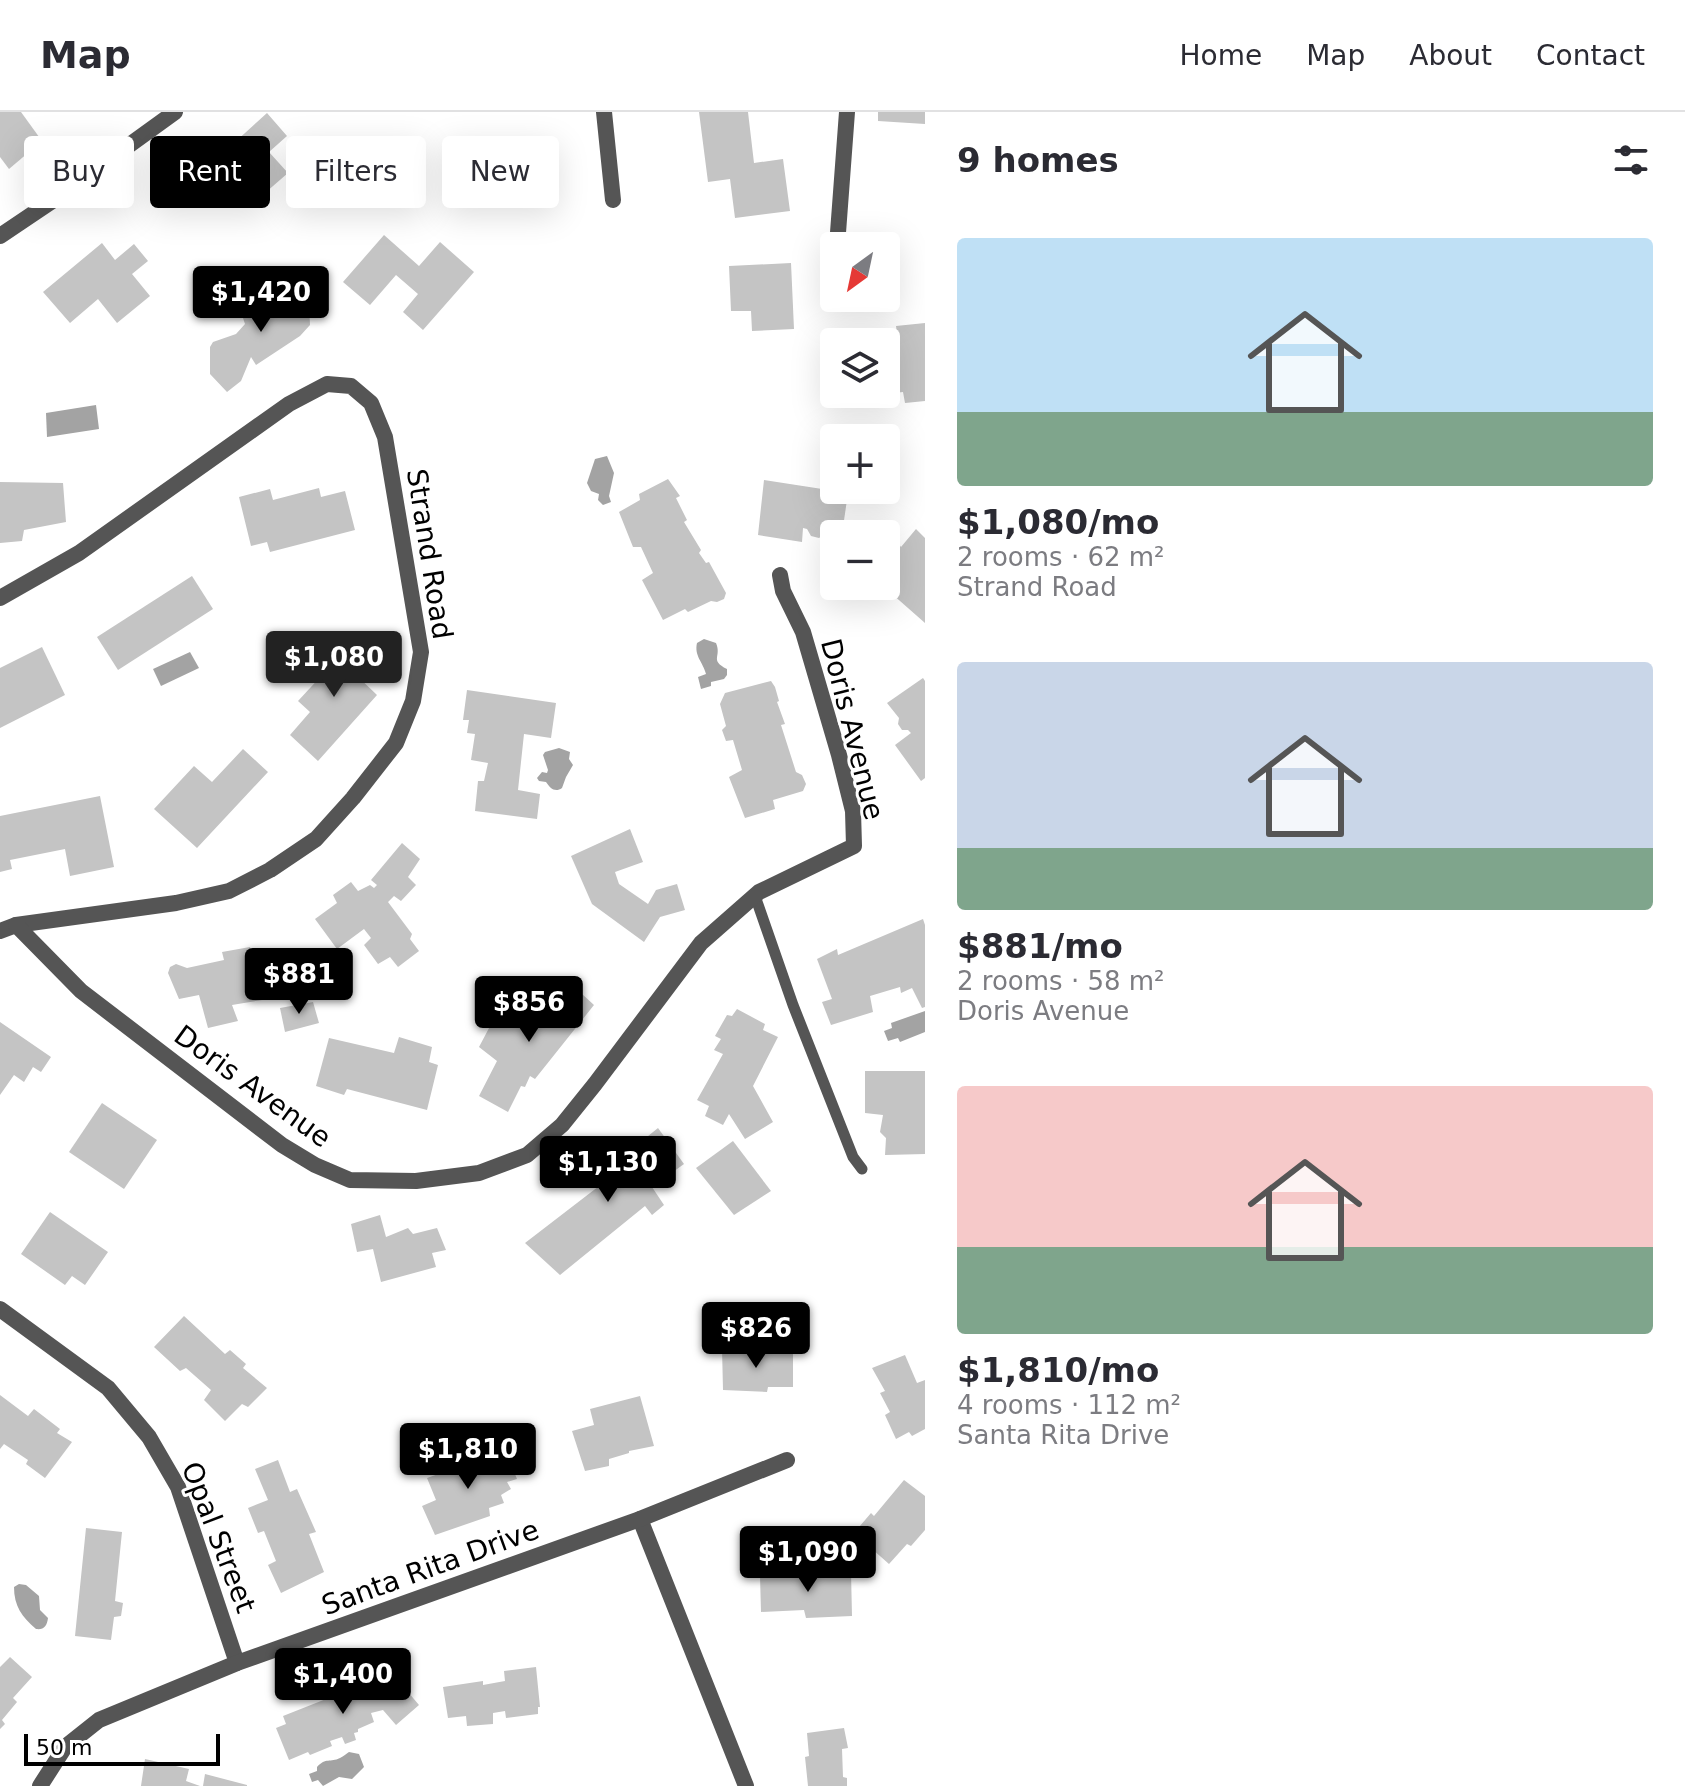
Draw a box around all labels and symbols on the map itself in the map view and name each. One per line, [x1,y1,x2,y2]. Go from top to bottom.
north arrow [820,232,900,312]
pin: $1,420 [196,266,326,334]
street label: Strand Road [400,467,459,642]
pin: $1,080 [269,631,399,699]
street label: Doris Avenue [814,635,891,823]
pin: $881 [252,948,346,1016]
pin: $856 [482,976,576,1044]
street label: Doris Avenue [168,1019,337,1154]
pin: $1,130 [543,1136,673,1204]
pin: $826 [709,1302,803,1370]
pin: $1,810 [403,1423,533,1491]
street label: Opal Street [175,1457,262,1617]
street label: Santa Rita Drive [317,1513,543,1622]
pin: $1,090 [743,1526,873,1594]
pin: $1,400 [278,1648,408,1716]
scale bar [24,1730,220,1766]

